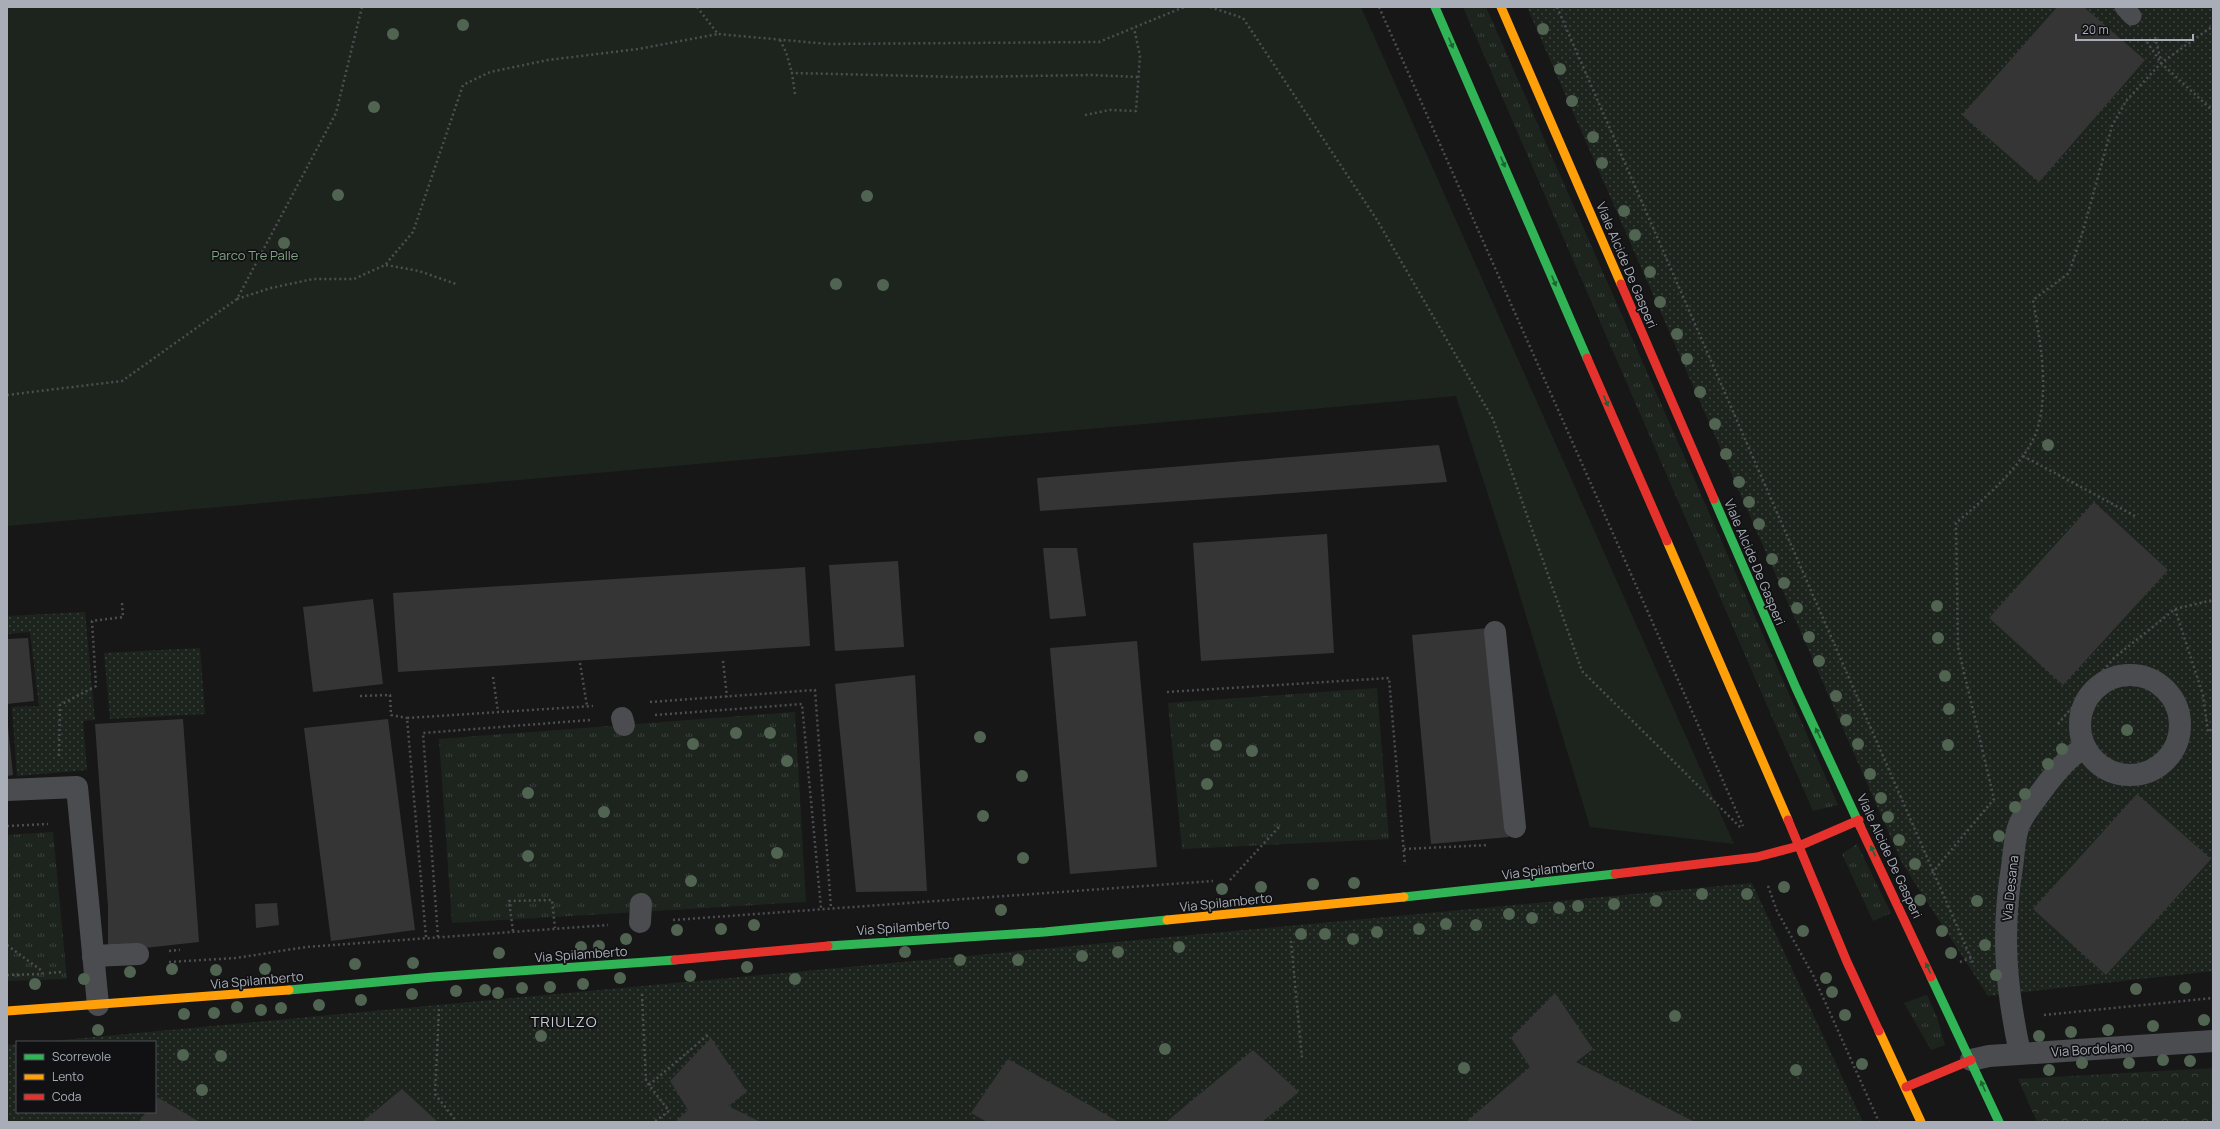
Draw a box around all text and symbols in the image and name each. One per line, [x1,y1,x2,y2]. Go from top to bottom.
scale bar [2076,16,2193,42]
text: 20 m [2082,21,2109,38]
one-way arrow [1448,37,1454,48]
one-way arrow [1500,157,1506,169]
street label: Viale Alcide De Gasperi [1592,199,1662,331]
park label: Parco Tre Palle [212,246,299,264]
one-way arrow [1551,276,1557,287]
one-way arrow [1603,395,1609,406]
street label: Viale Alcide De Gasperi [1720,496,1790,628]
one-way arrow [1814,727,1821,739]
street label: Viale Alcide De Gasperi [1853,791,1927,921]
one-way arrow [1870,845,1876,856]
street label: Via Spilamberto [1501,854,1596,884]
street label: Via Desana [1998,854,2022,922]
street label: Via Spilamberto [1179,888,1274,916]
street label: Via Spilamberto [856,915,950,939]
street label: Via Spilamberto [534,942,628,966]
one-way arrow [1925,963,1931,974]
street label: Via Spilamberto [210,967,304,993]
district label: TRIULZO [530,1011,598,1032]
street label: Via Bordolano [2051,1037,2134,1061]
legend [16,1041,156,1113]
text: Scorrevole [52,1048,111,1065]
text: Lento [52,1068,84,1085]
one-way arrow [1979,1080,1985,1092]
text: Coda [52,1088,81,1105]

